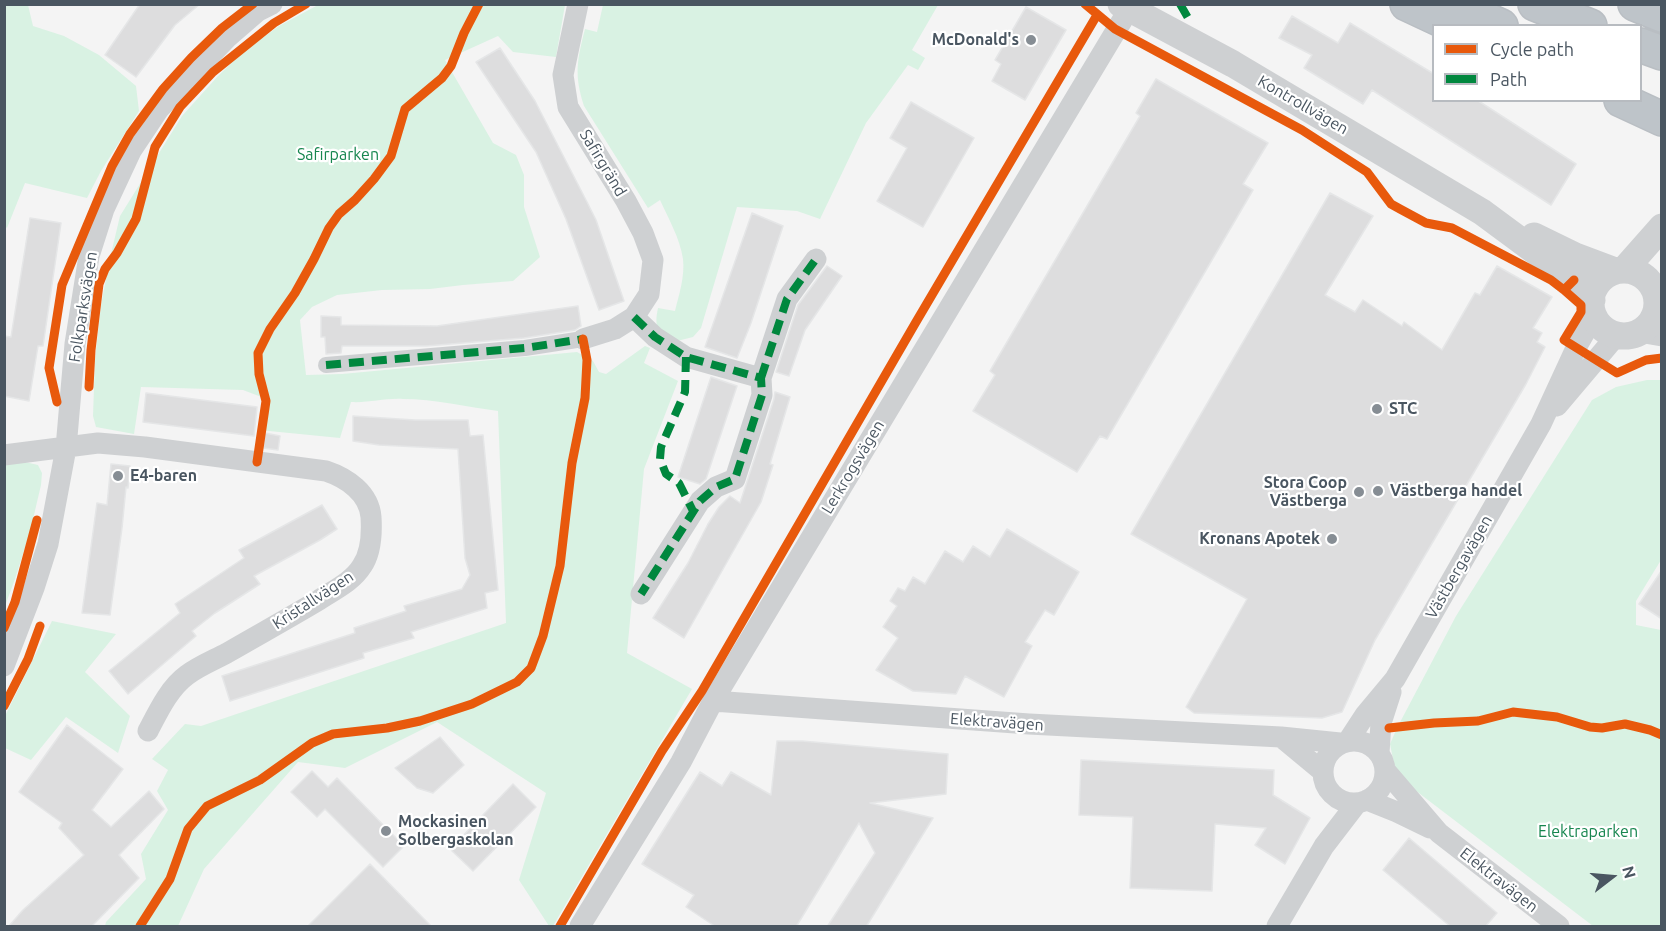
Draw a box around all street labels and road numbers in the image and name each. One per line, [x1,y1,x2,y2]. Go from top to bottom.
street label: Kontrollvägen [1254,71,1352,139]
street label: Safirgränd [576,126,630,200]
street label: Folkparksvägen [65,250,101,364]
street label: Lerkrogsvägen [818,417,888,517]
street label: Västbergavägen [1422,512,1496,622]
street label: Kristallvägen [269,567,357,633]
street label: Elektravägen [950,709,1044,735]
street label: Elektravägen [1456,844,1542,916]

